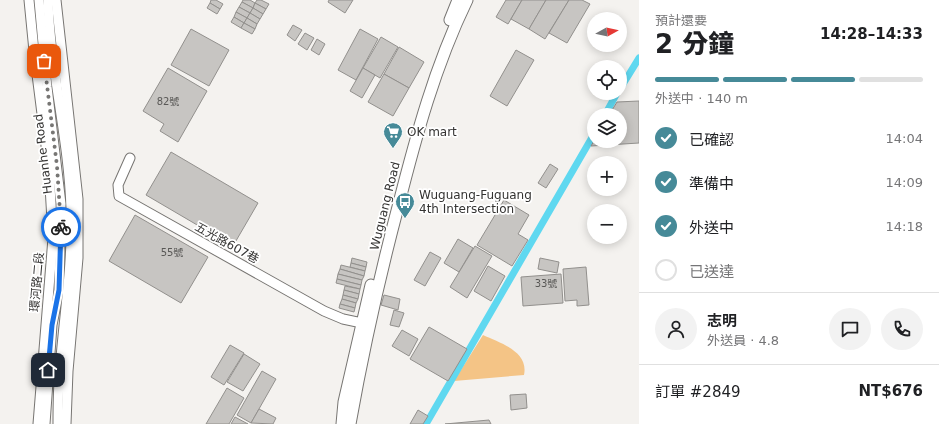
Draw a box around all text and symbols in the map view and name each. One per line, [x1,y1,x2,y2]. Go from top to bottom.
north arrow [587,12,627,52]
map controls [587,12,627,244]
text: 預計還要 [655,13,707,28]
text: 14:28–14:33 [820,25,923,43]
text: 2 分鐘 [655,29,734,59]
pin [27,44,61,78]
icon: bag [33,50,55,72]
button: locate [587,60,627,100]
text: 外送中 · 140 m [655,91,748,106]
house number: 82號 [157,96,179,107]
button: layers [587,108,627,148]
street label: Huanhe Road [31,113,55,195]
supermarket icon: OK mart [382,121,404,149]
place label: OK mart [407,125,457,139]
icon: check [655,127,677,149]
text: 已確認 [689,131,734,149]
text: 14:04 [886,131,923,146]
button: + [587,156,627,196]
street label: Wuguang Road [367,160,403,252]
icon: check [655,171,677,193]
text: 準備中 [689,175,734,193]
text: 14:09 [886,175,923,190]
place label: Wuguang-Fuguang 4th Intersection [419,188,532,216]
bus stop icon: Wuguang-Fuguang 4th Intersection [394,191,416,219]
button: − [587,204,627,244]
courier [41,207,81,247]
icon: check [655,215,677,237]
icon: bike [50,216,72,238]
text: 外送中 [689,219,734,237]
text: 14:18 [886,219,923,234]
street label: 五光路607巷 [193,220,261,266]
house number: 55號 [161,247,183,258]
street label: 環河路二段 [27,251,47,313]
text: 已送達 [689,263,734,281]
house number: 33號 [535,278,557,289]
button: person [655,308,697,350]
button: chat [829,308,871,350]
button: phone [881,308,923,350]
text: 志明 [707,312,737,330]
text: 外送員 · 4.8 [707,333,779,348]
pin [31,353,65,387]
icon: home [37,359,59,381]
text: NT$676 [858,382,923,400]
text: 訂單 #2849 [655,383,741,401]

